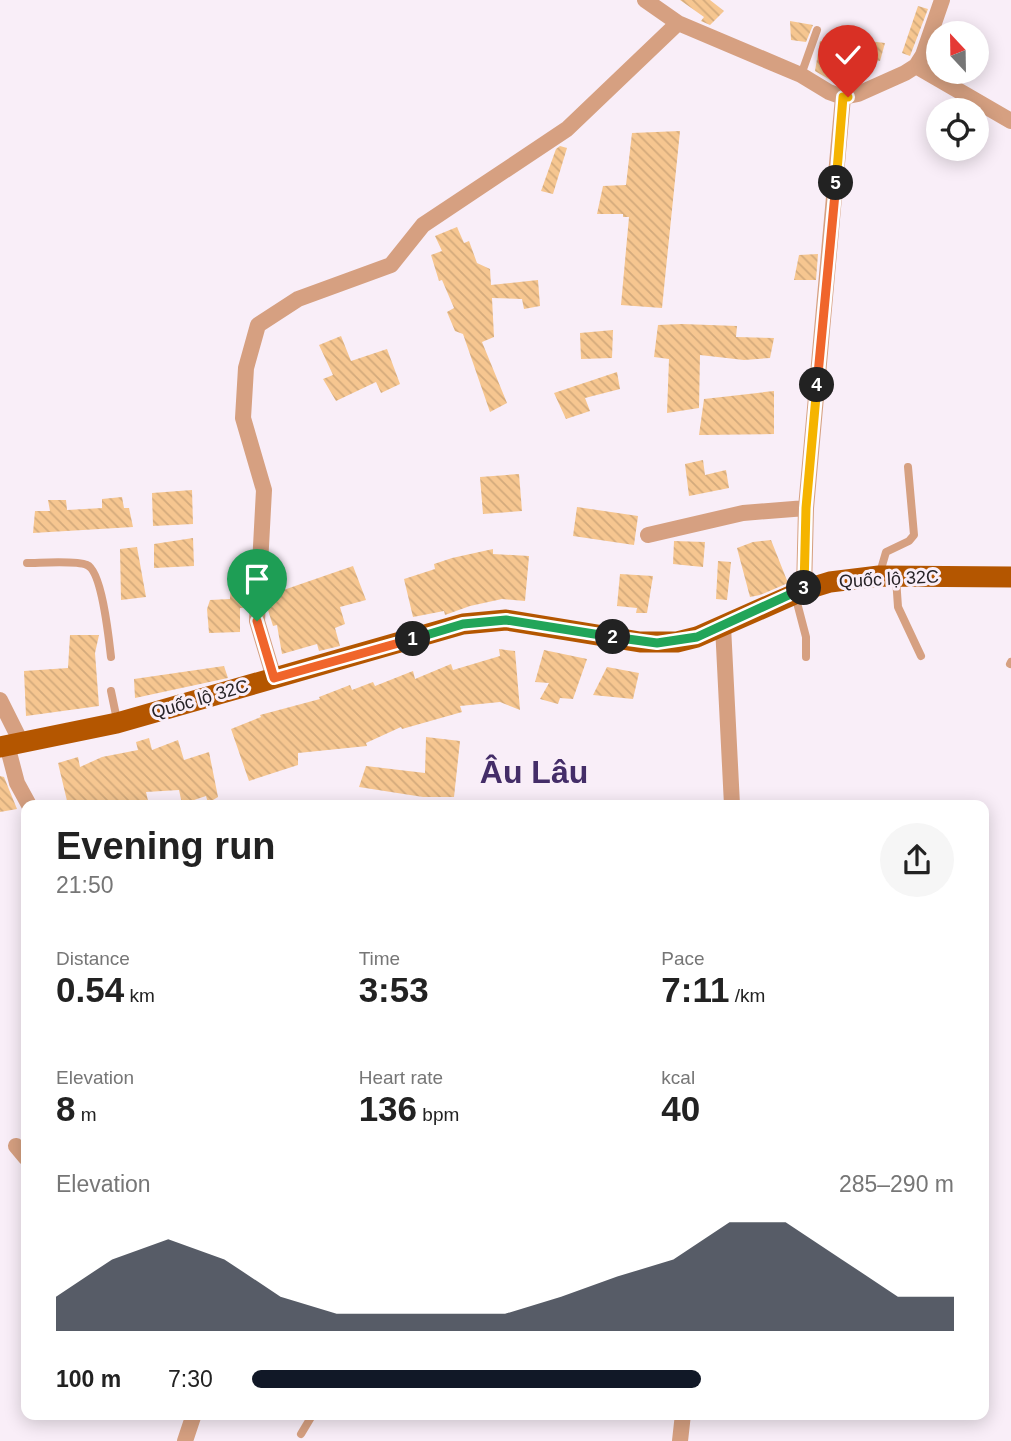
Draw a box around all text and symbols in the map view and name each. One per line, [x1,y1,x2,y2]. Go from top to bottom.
north arrow [926,21,989,84]
map controls [926,21,989,161]
pin [818,25,878,97]
icon: check [829,36,867,74]
button: locate [926,98,989,161]
pin: 5 [818,166,854,200]
text: 5 [830,172,841,193]
pin: 4 [800,368,834,402]
text: 4 [811,374,822,395]
pin [227,549,287,621]
icon: arrive [238,560,276,598]
street label: Quốc lộ 32C [839,566,939,592]
pin: 3 [786,570,822,606]
text: 3 [798,577,809,598]
pin: 2 [596,620,630,654]
pin: 1 [396,622,430,656]
text: 2 [607,626,618,647]
text: 1 [407,628,418,649]
street label: Quốc lộ 32C [149,676,251,722]
district label: Âu Lâu [480,754,588,790]
button: share [880,823,954,897]
text: Evening run [56,825,276,867]
text: 21:50 [56,872,114,898]
text: Distance [56,948,130,969]
text: Time [359,948,400,969]
text: Pace [661,948,705,969]
text: 0.54 [56,970,124,1009]
text: 3:53 [359,970,429,1009]
text: 7:11 [661,970,729,1009]
text: km [124,985,155,1006]
text: /km [729,985,765,1006]
text: Elevation [56,1067,134,1088]
text: Heart rate [359,1067,443,1088]
text: kcal [661,1067,695,1088]
text: 8 [56,1089,75,1128]
text: 136 [359,1089,417,1128]
text: 40 [661,1089,700,1128]
text: m [75,1104,97,1125]
text: bpm [417,1104,459,1125]
text: Elevation [56,1171,151,1197]
text: 285–290 m [839,1171,954,1197]
text: 100 m [56,1366,121,1392]
text: 7:30 [168,1366,213,1392]

